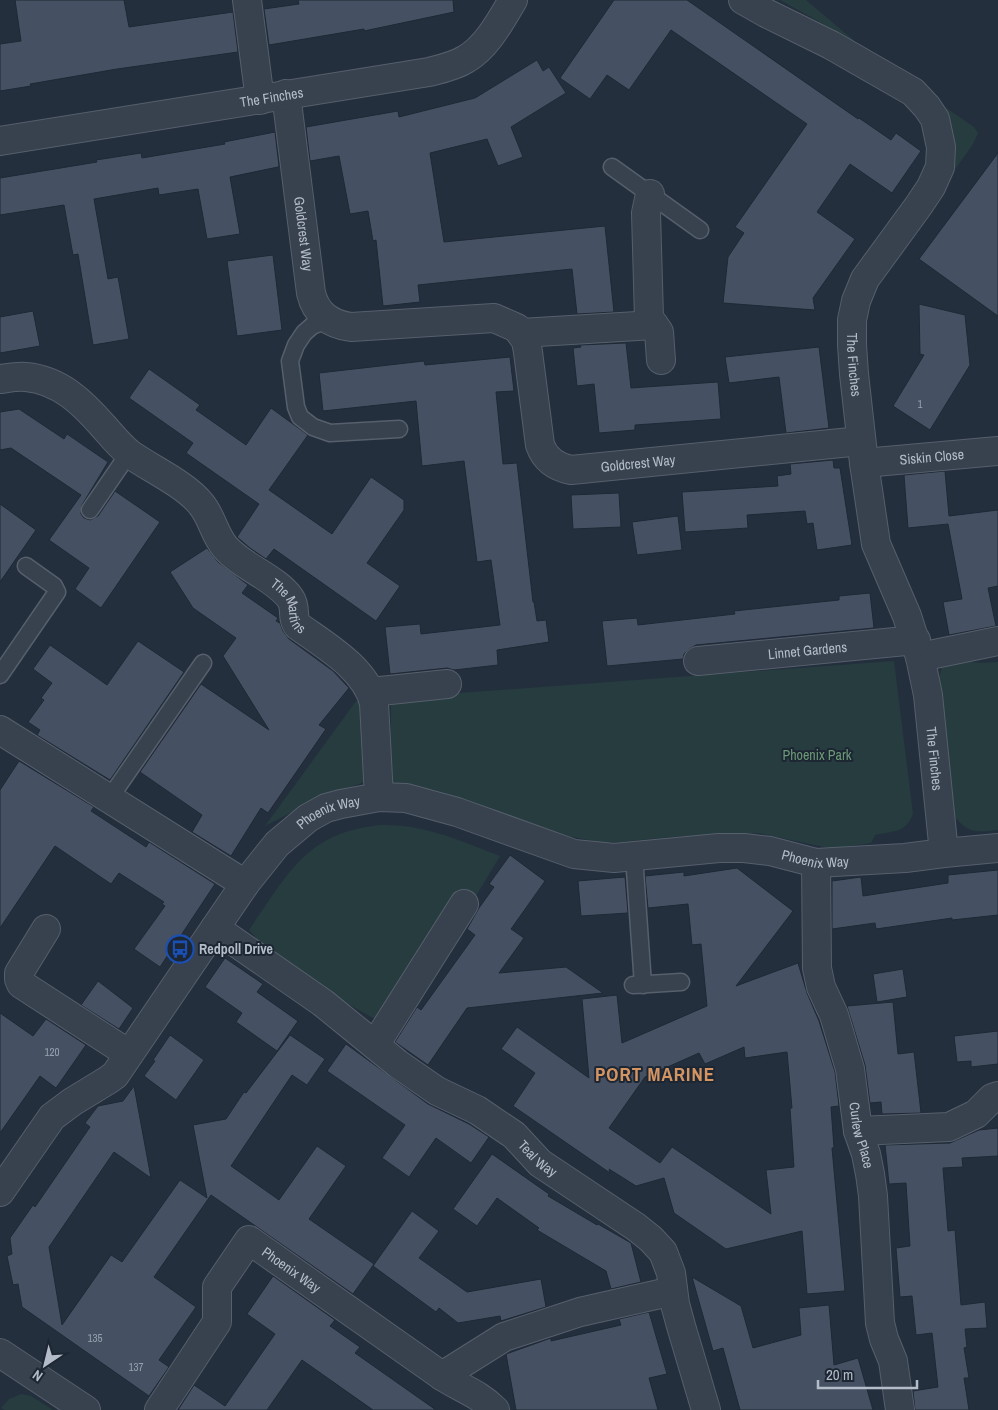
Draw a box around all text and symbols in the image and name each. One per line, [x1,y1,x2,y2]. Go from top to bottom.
street label: The Finches [239,83,305,111]
street label: Goldcrest Way [290,196,317,272]
street label: The Finches [843,333,865,398]
house number: 1 [917,397,923,411]
street label: Siskin Close [899,445,965,469]
street label: Goldcrest Way [600,451,676,476]
street label: The Martins [267,574,310,638]
street label: Linnet Gardens [767,638,848,663]
street label: The Finches [922,726,947,792]
park label: Phoenix Park [783,746,852,764]
street label: Phoenix Way [292,792,362,833]
street label: Phoenix Way [780,845,850,872]
bus stop icon: Redpoll Drive [165,934,195,964]
place label: Redpoll Drive [199,940,273,958]
house number: 120 [44,1045,60,1059]
district label: PORT MARINE [595,1061,715,1087]
street label: Curlew Place [845,1101,878,1170]
street label: Teal Way [514,1136,561,1181]
street label: Phoenix Way [258,1243,324,1297]
house number: 135 [87,1331,103,1345]
north arrow [20,1340,70,1390]
scale bar [818,1358,917,1390]
house number: 137 [128,1360,144,1374]
text: 20 m [826,1364,853,1385]
text: N [29,1366,46,1385]

